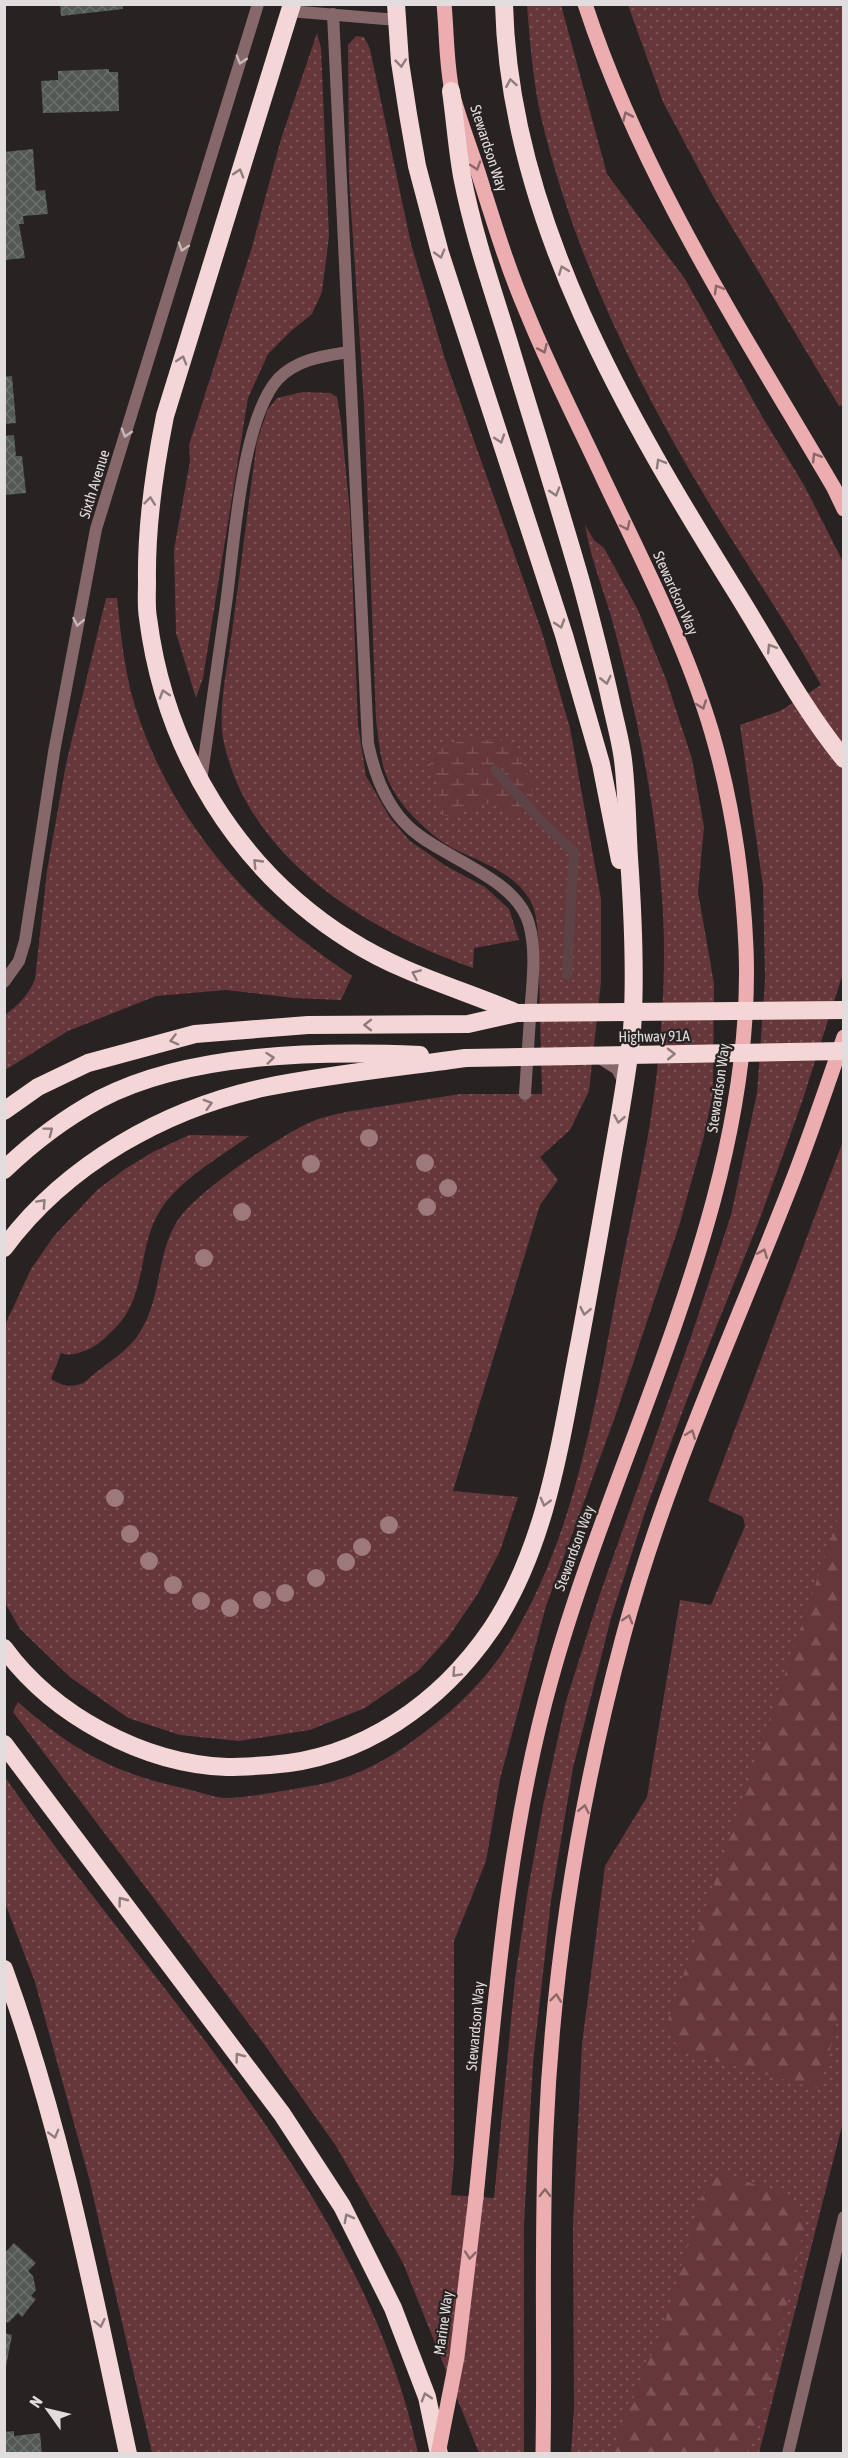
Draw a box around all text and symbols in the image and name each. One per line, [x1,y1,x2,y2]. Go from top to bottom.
one-way arrow [236,54,248,65]
one-way arrow [394,58,406,67]
one-way arrow [505,78,518,88]
street label: Stewardson Way [467,103,511,193]
one-way arrow [622,112,634,123]
one-way arrow [469,160,481,171]
one-way arrow [232,168,245,179]
one-way arrow [178,241,190,252]
one-way arrow [433,248,445,258]
one-way arrow [558,265,571,276]
one-way arrow [714,285,725,295]
one-way arrow [535,343,547,354]
one-way arrow [175,355,187,366]
one-way arrow [121,427,133,438]
one-way arrow [492,433,505,444]
street label: Sixth Avenue [75,447,113,520]
one-way arrow [812,453,824,463]
one-way arrow [656,459,667,469]
one-way arrow [548,486,560,497]
one-way arrow [143,497,156,506]
one-way arrow [618,519,630,530]
street label: Stewardson Way [650,549,702,637]
one-way arrow [72,617,85,627]
one-way arrow [553,618,566,629]
one-way arrow [766,644,778,654]
one-way arrow [599,675,612,685]
one-way arrow [159,689,171,700]
one-way arrow [695,699,708,710]
one-way arrow [254,860,265,871]
one-way arrow [411,970,422,982]
one-way arrow [363,1019,372,1031]
street label: Highway 91A [618,1027,690,1045]
one-way arrow [169,1032,179,1045]
street label: Stewardson Way [703,1042,733,1134]
one-way arrow [667,1048,676,1060]
one-way arrow [266,1052,275,1064]
one-way arrow [202,1099,213,1111]
one-way arrow [613,1114,626,1124]
one-way arrow [42,1128,53,1139]
one-way arrow [35,1200,46,1211]
one-way arrow [756,1249,768,1260]
one-way arrow [579,1306,592,1316]
one-way arrow [683,1430,696,1440]
one-way arrow [540,1496,552,1507]
street label: Stewardson Way [551,1503,597,1593]
one-way arrow [621,1614,633,1625]
one-way arrow [452,1666,463,1677]
one-way arrow [577,1804,590,1814]
one-way arrow [118,1896,129,1907]
street label: Stewardson Way [463,1981,487,2071]
one-way arrow [549,1993,561,2003]
one-way arrow [235,2052,246,2063]
one-way arrow [46,2128,59,2138]
one-way arrow [539,2188,551,2197]
one-way arrow [344,2213,356,2224]
one-way arrow [464,2251,477,2260]
street label: Marine Way [430,2290,456,2356]
one-way arrow [92,2318,105,2328]
north arrow [18,2380,78,2440]
one-way arrow [421,2392,433,2403]
text: N [25,2393,46,2411]

